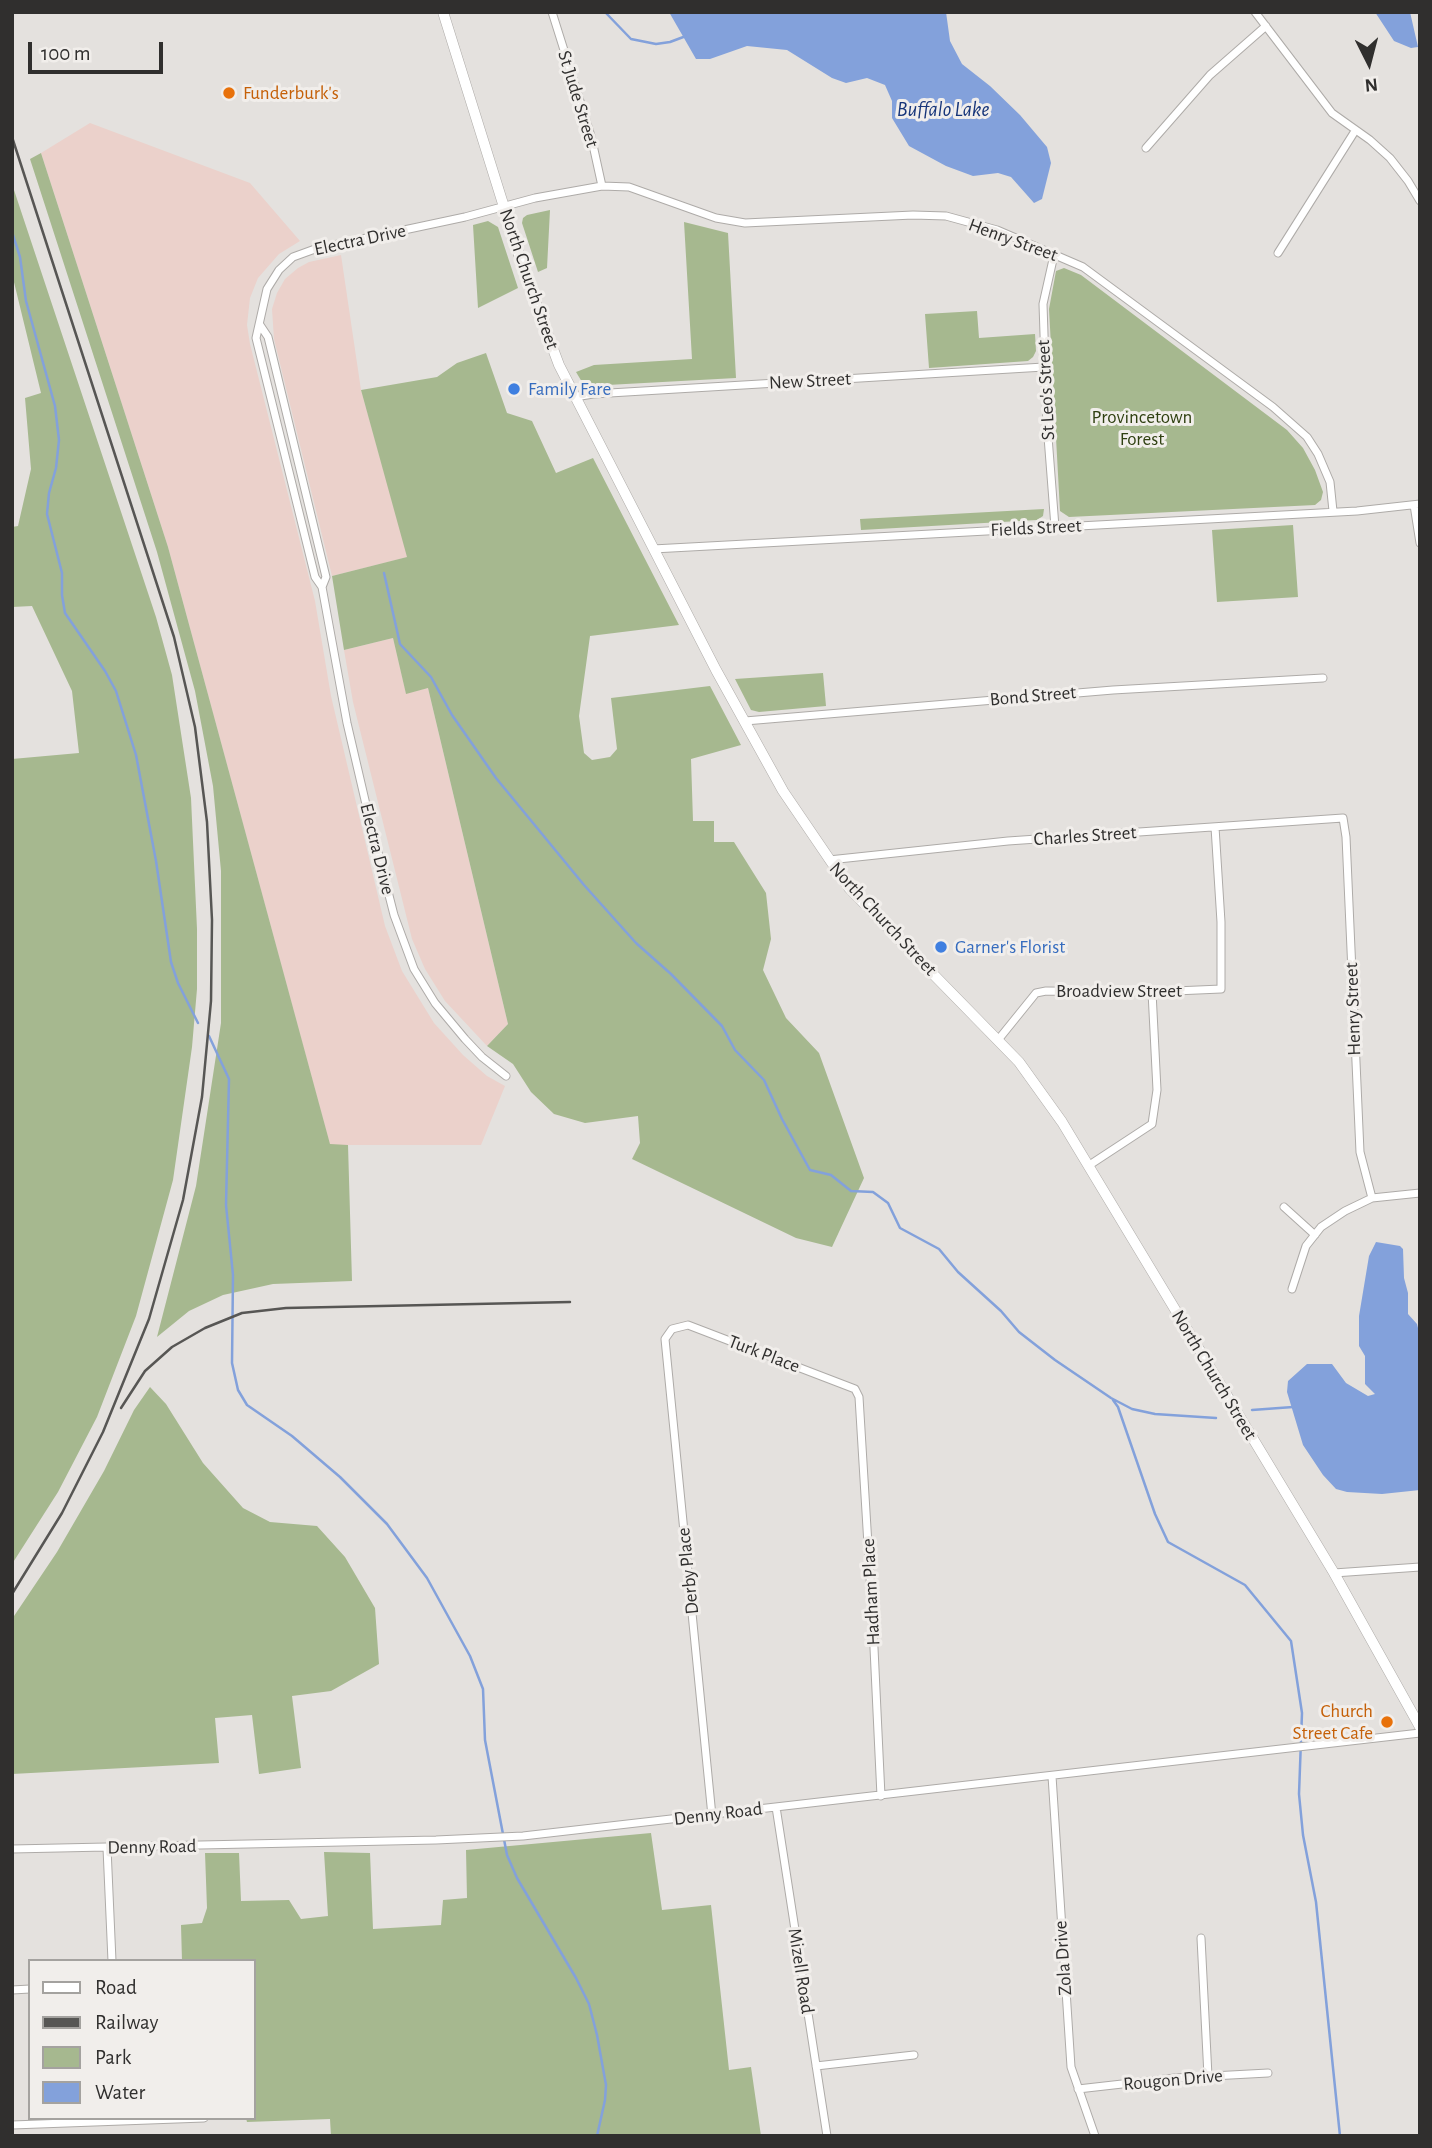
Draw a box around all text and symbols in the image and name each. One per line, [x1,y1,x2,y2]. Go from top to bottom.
scale bar [32,28,166,72]
north arrow [1334,28,1404,98]
text: 100 m [41,43,91,64]
street label: St Jude Street [552,48,604,150]
text: N [1364,74,1379,95]
place label: Funderburk's [243,82,339,104]
marker: Funderburk's [221,85,237,101]
water label: Buffalo Lake [897,97,989,123]
street label: North Church Street [494,206,564,352]
street label: Henry Street [965,213,1061,267]
street label: Electra Drive [312,219,408,261]
street label: St Leo's Street [1032,339,1060,441]
street label: New Street [768,367,852,395]
place label: Family Fare [528,378,611,400]
marker: Family Fare [506,381,522,397]
park label: Provincetown Forest [1092,406,1192,450]
street label: Fields Street [990,514,1082,542]
street label: Bond Street [989,681,1077,711]
street label: Electra Drive [355,801,399,897]
street label: Charles Street [1033,821,1137,851]
street label: North Church Street [824,857,942,981]
place label: Garner's Florist [955,936,1065,958]
marker: Garner's Florist [933,939,949,955]
street label: Henry Street [1340,962,1366,1056]
street label: Broadview Street [1056,980,1182,1002]
street label: North Church Street [1166,1306,1262,1444]
street label: Turk Place [725,1330,803,1378]
street label: Derby Place [672,1526,704,1616]
street label: Hadham Place [857,1538,885,1646]
place label: Church Street Cafe [1292,1700,1373,1744]
marker: Church Street Cafe [1379,1714,1395,1730]
street label: Denny Road [672,1797,764,1831]
street label: Denny Road [107,1835,197,1859]
street label: Zola Drive [1049,1920,1077,1996]
street label: Mizell Road [783,1927,819,2015]
legend [28,1959,256,2120]
text: Road [95,1977,137,1998]
text: Railway [95,2012,158,2033]
text: Park [95,2047,131,2068]
street label: Rougon Drive [1122,2064,1224,2096]
text: Water [95,2082,145,2103]

